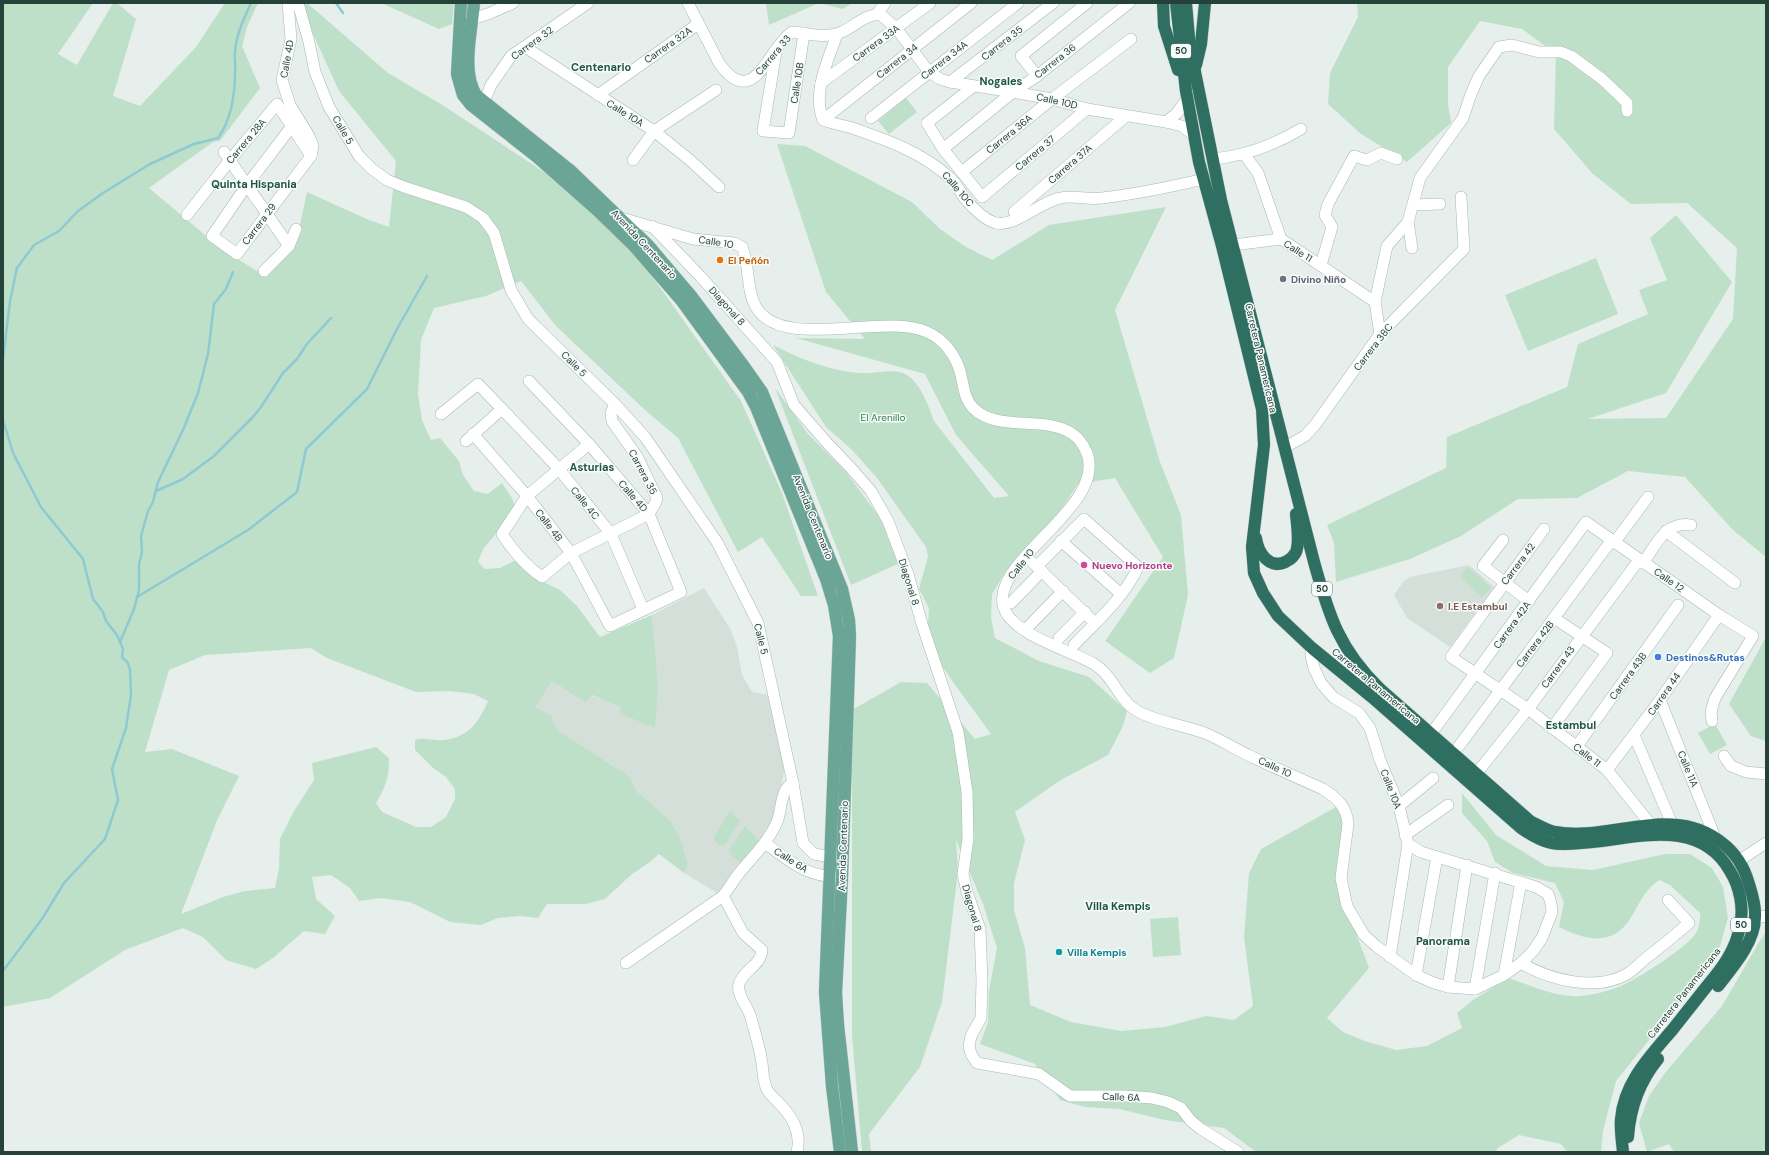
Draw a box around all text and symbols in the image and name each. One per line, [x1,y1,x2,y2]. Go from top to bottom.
street label: Carrera 33A [850,21,902,65]
street label: Carrera 32 [508,23,556,63]
street label: Carrera 35 [979,23,1025,63]
street label: Carrera 32A [641,24,695,66]
street label: Carrera 33 [752,32,794,78]
street label: Carrera 34A [918,37,970,82]
street label: Calle 4D [277,39,297,79]
street label: Carrera 34 [874,41,920,81]
street label: Carrera 36 [1031,41,1079,81]
road number: 50 [1171,44,1191,58]
district label: Centenario [571,60,631,74]
street label: Calle 10B [787,62,807,104]
district label: Nogales [980,74,1023,88]
street label: Calle 10D [1035,90,1079,112]
street label: Calle 10A [604,96,646,130]
street label: Carrera 36A [983,111,1035,157]
street label: Calle 5 [329,113,357,147]
street label: Carrera 28A [223,115,269,166]
street label: Carrera 37 [1012,132,1058,174]
street label: Carrera 37A [1045,141,1095,187]
street label: Calle 10C [939,169,977,209]
district label: Quinta Hispania [211,177,297,191]
street label: Carrera 29 [239,200,279,248]
street label: Avenida Centenario [608,206,680,282]
street label: Calle 10 [698,233,735,251]
street label: Calle 11 [1281,237,1315,265]
place label: El Peñón [728,254,769,267]
marker: El Peñón [715,255,725,265]
place label: Divino Niño [1291,273,1346,286]
marker: Divino Niño [1278,274,1288,284]
street label: Diagonal 8 [706,284,748,328]
street label: Carretera Panamericana [1242,302,1280,414]
street label: Carrera 38C [1350,321,1396,373]
street label: Calle 5 [558,348,590,380]
park label: El Arenillo [861,411,906,424]
street label: Carrera 35 [626,447,660,497]
district label: Asturias [570,460,615,474]
street label: Avenida Centenario [790,473,836,561]
street label: Calle 4D [616,477,651,515]
street label: Calle 4C [568,484,602,522]
street label: Calle 4B [532,506,566,544]
street label: Carrera 42 [1498,540,1538,588]
street label: Calle 10 [1005,546,1037,582]
street label: Diagonal 8 [896,557,922,607]
place label: Nuevo Horizonte [1092,559,1173,572]
marker: Nuevo Horizonte [1079,560,1089,570]
street label: Calle 12 [1651,565,1687,595]
road number: 50 [1312,582,1332,596]
street label: Carrera 42A [1490,598,1534,651]
place label: I.E Estambul [1448,600,1508,613]
marker: I.E Estambul [1435,601,1445,611]
street label: Carrera 42B [1513,618,1557,670]
street label: Calle 5 [751,622,771,656]
street label: Carrera 43 [1538,643,1578,691]
street label: Carretera Panamericana [1329,645,1423,727]
street label: Carrera 43B [1606,650,1650,702]
place label: Destinos&Rutas [1666,651,1745,664]
marker: Destinos&Rutas [1653,652,1663,662]
street label: Carrera 44 [1644,670,1684,718]
district label: Estambul [1546,718,1596,732]
street label: Calle 11 [1571,740,1603,770]
street label: Calle 11A [1675,749,1701,790]
street label: Calle 10 [1256,754,1294,780]
street label: Calle 10A [1377,767,1405,811]
street label: Avenida Centenario [835,800,851,892]
street label: Calle 6A [771,844,811,876]
street label: Diagonal 8 [959,883,985,933]
district label: Villa Kempis [1085,899,1151,913]
road number: 50 [1731,918,1751,932]
district label: Panorama [1416,934,1470,948]
street label: Carretera Panamericana [1644,945,1724,1041]
place label: Villa Kempis [1067,946,1127,959]
marker: Villa Kempis [1054,947,1064,957]
street label: Calle 6A [1102,1090,1141,1104]

